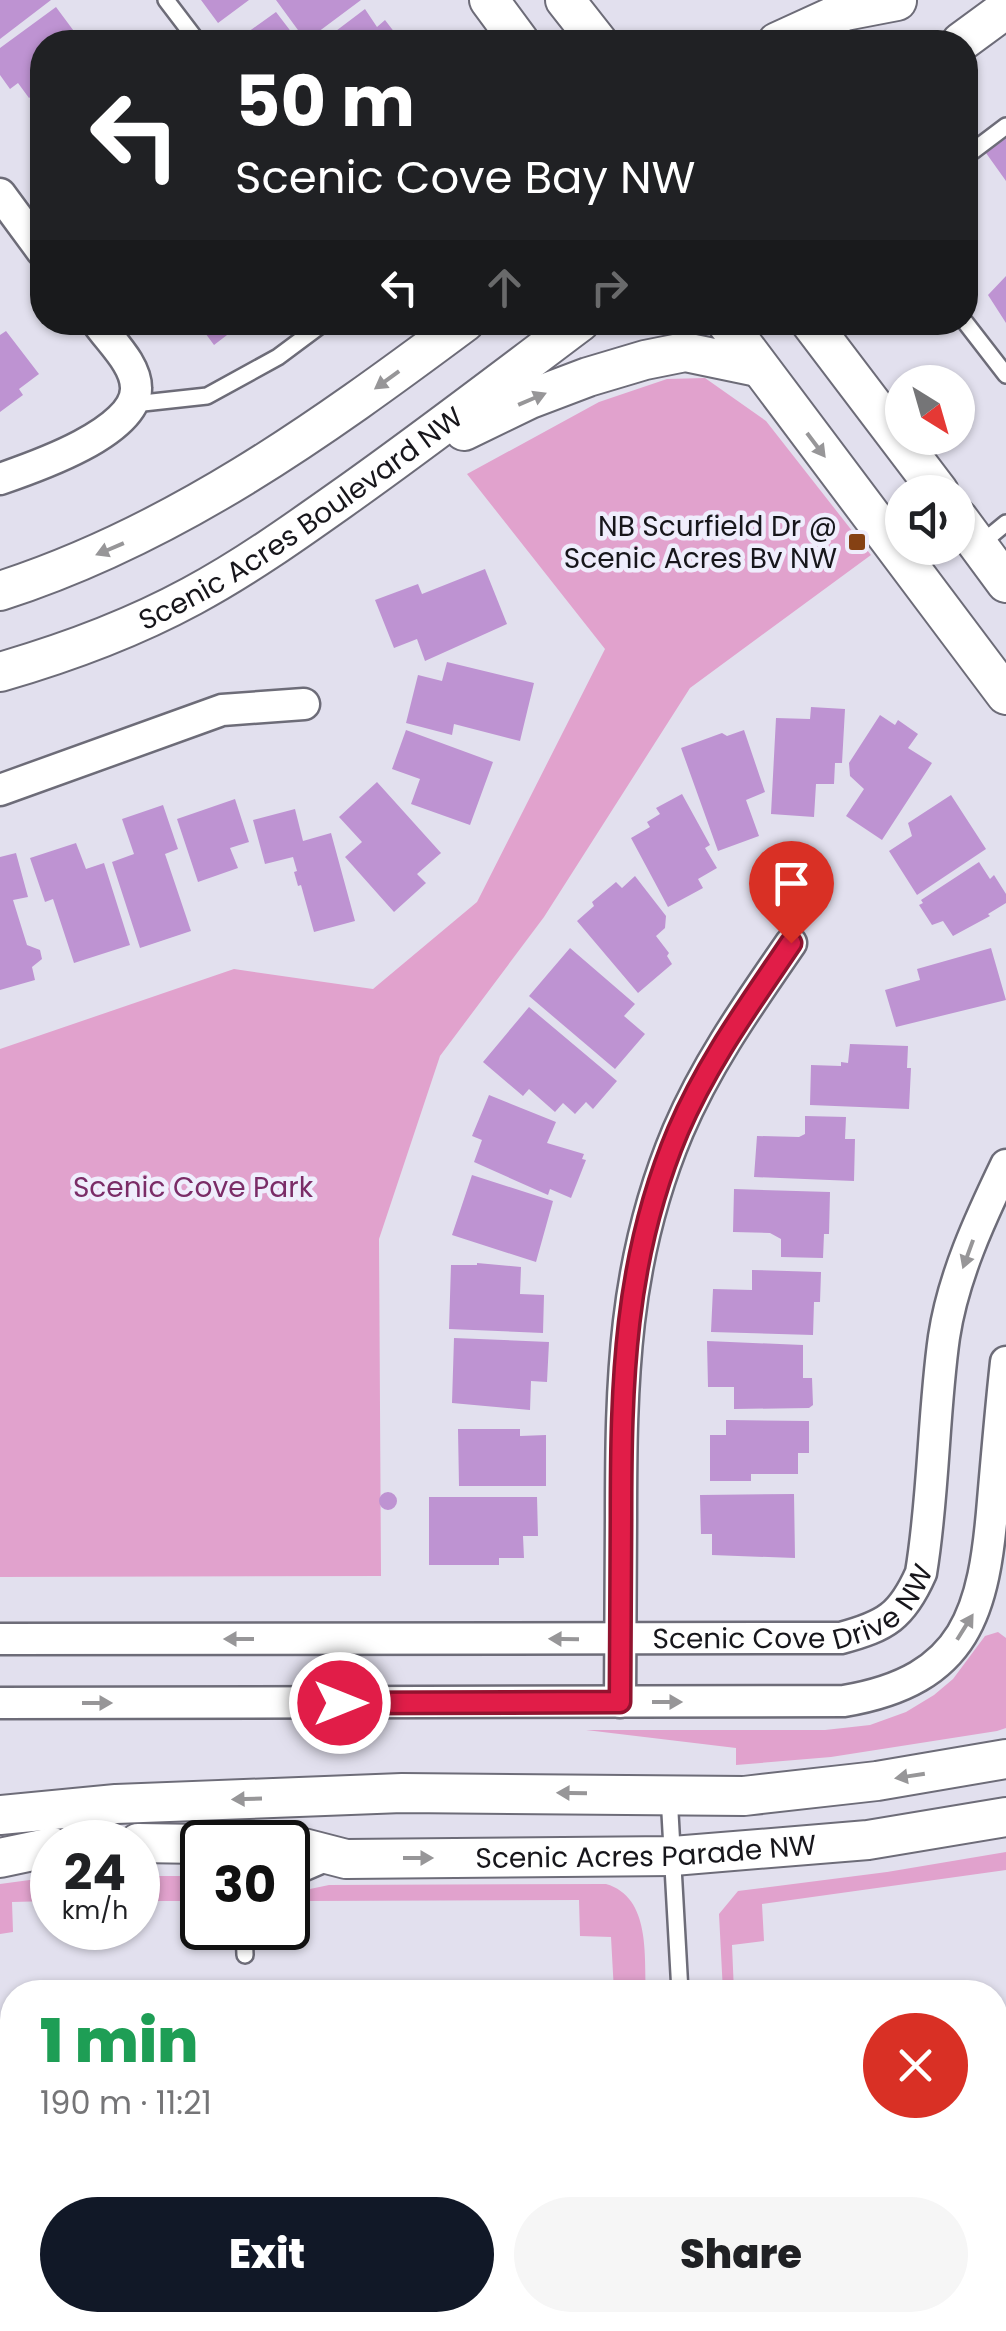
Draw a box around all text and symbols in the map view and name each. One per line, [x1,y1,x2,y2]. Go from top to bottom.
text: 50 m [235,52,415,151]
icon: left [70,70,200,200]
text: Scenic Cove Bay NW [235,146,695,209]
icon: left [372,260,427,315]
icon: ahead [477,260,532,315]
icon: right [582,260,637,315]
north arrow [885,365,975,455]
map controls [885,365,975,565]
one-way arrow [374,370,400,390]
one-way arrow [517,391,547,407]
street label: Scenic Acres Boulevard NW [132,398,471,640]
one-way arrow [805,432,825,458]
button: sound [885,475,975,565]
place label: NB Scurfield Dr @ Scenic Acres Bv NW [564,507,837,578]
marker: NB Scurfield Dr @ Scenic Acres Bv NW [846,531,868,553]
one-way arrow [95,541,124,557]
pin [749,841,834,944]
icon: arrive [764,856,819,911]
park label: Scenic Cove Park [73,1168,314,1207]
one-way arrow [960,1240,975,1270]
street label: Scenic Cove Drive NW [652,1558,943,1659]
one-way arrow [955,1613,974,1640]
one-way arrow [222,1631,254,1647]
one-way arrow [547,1631,579,1647]
position arrow [288,1651,392,1755]
one-way arrow [652,1694,684,1710]
one-way arrow [82,1695,114,1711]
one-way arrow [894,1768,925,1784]
one-way arrow [555,1785,587,1801]
one-way arrow [230,1792,262,1808]
speed limit sign: 30 [180,1820,310,1950]
street label: Scenic Acres Parade NW [475,1825,818,1878]
text: 24 [64,1837,126,1908]
one-way arrow [402,1850,434,1866]
text: km/h [62,1893,128,1928]
text: 1 min [40,1999,198,2083]
button: close [863,2013,968,2118]
text: 190 m · 11:21 [40,2080,212,2125]
button: Exit [40,2197,494,2312]
button: Share [514,2197,968,2312]

